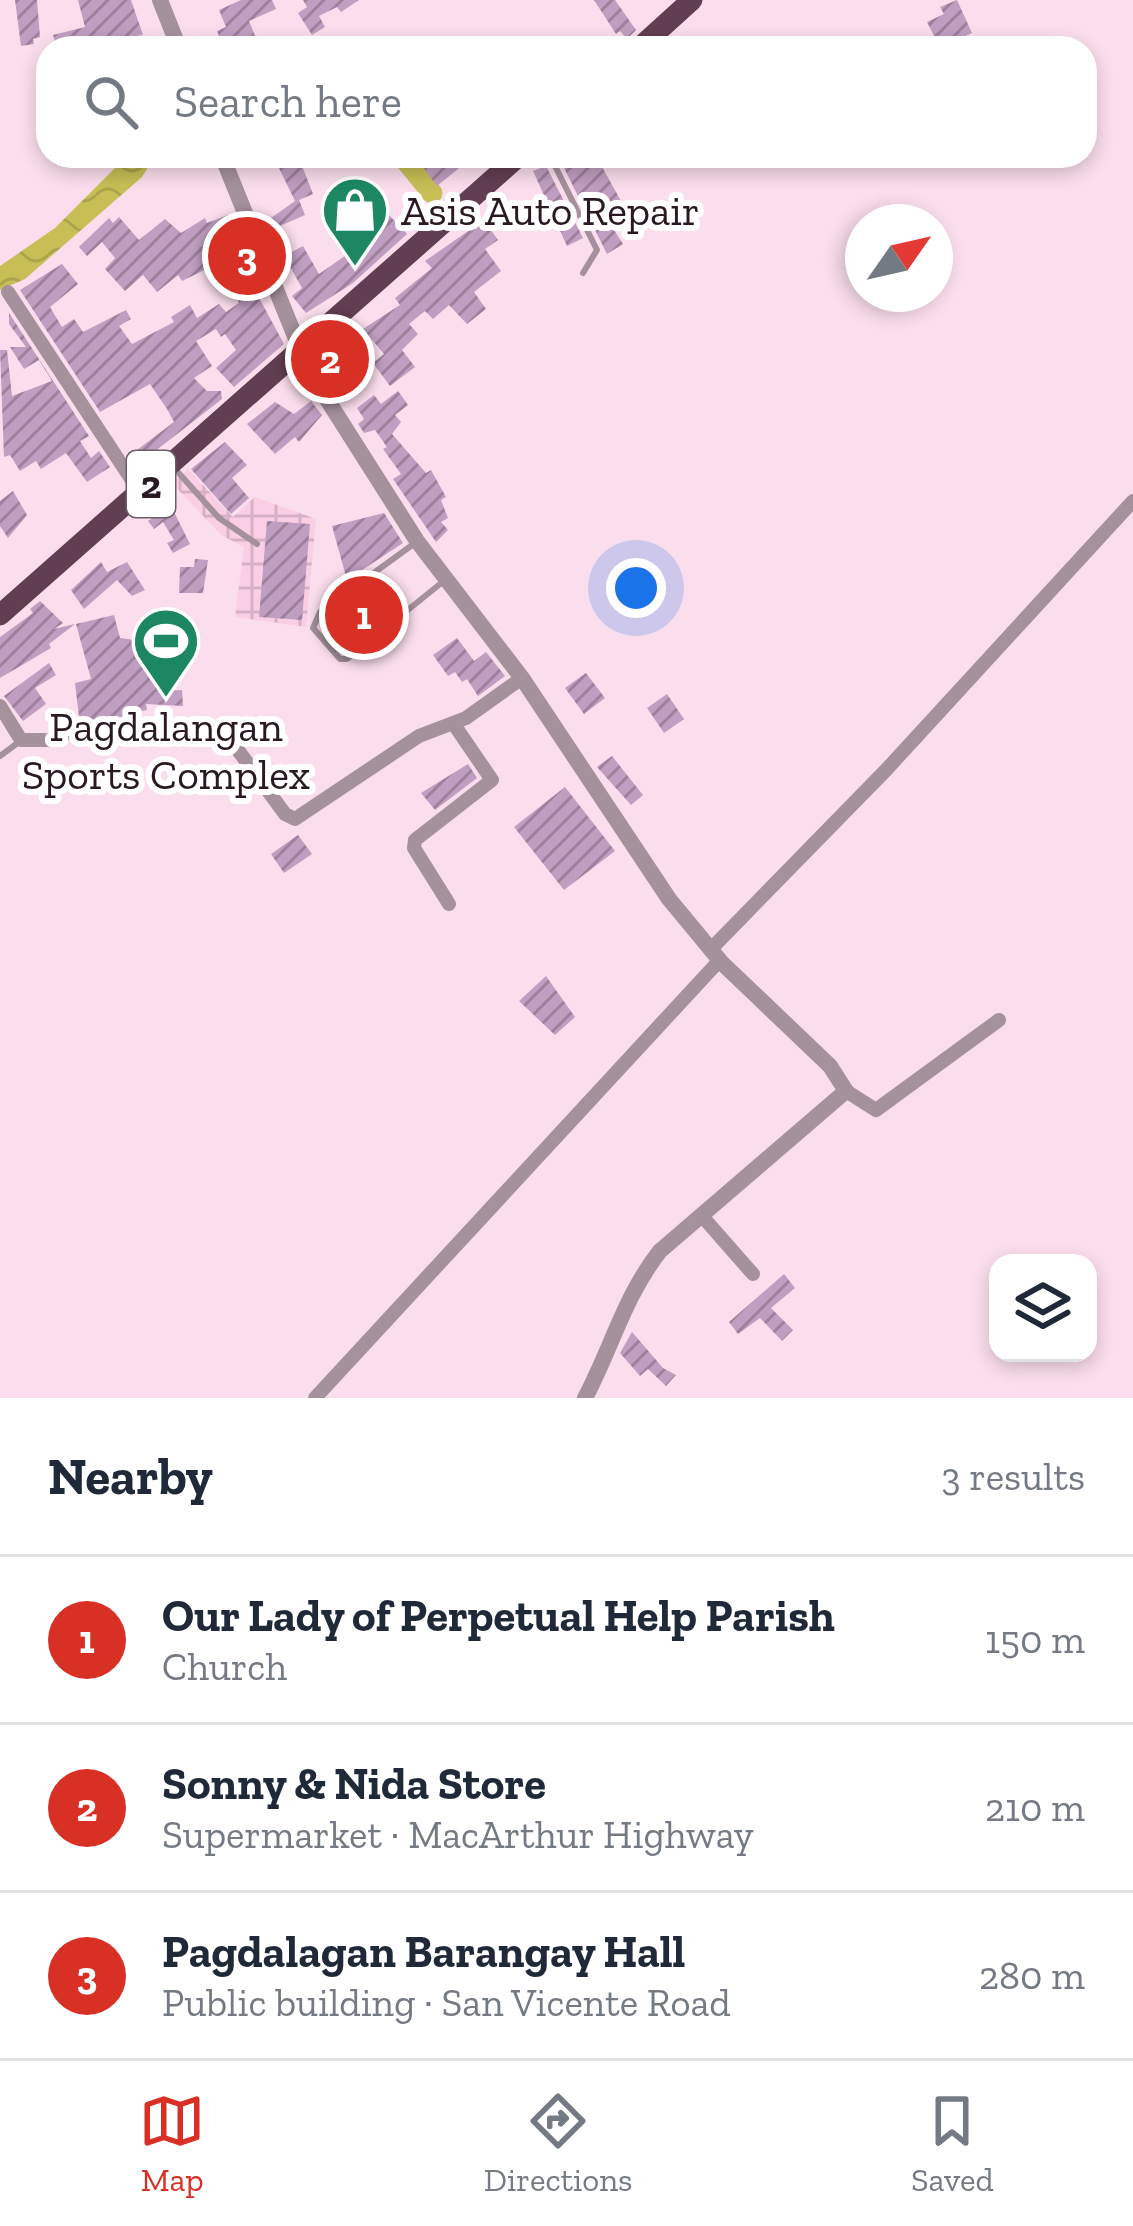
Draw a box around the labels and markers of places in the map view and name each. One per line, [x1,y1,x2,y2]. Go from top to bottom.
shop icon: Asis Auto Repair [320,175,390,269]
place label: Asis Auto Repair [401,185,700,236]
pin: 3 [208,211,286,301]
pin: 2 [291,314,369,404]
pin: 1 [325,570,403,660]
sports icon: Pagdalangan Sports Complex [131,606,201,700]
place label: Pagdalangan Sports Complex [22,701,310,800]

